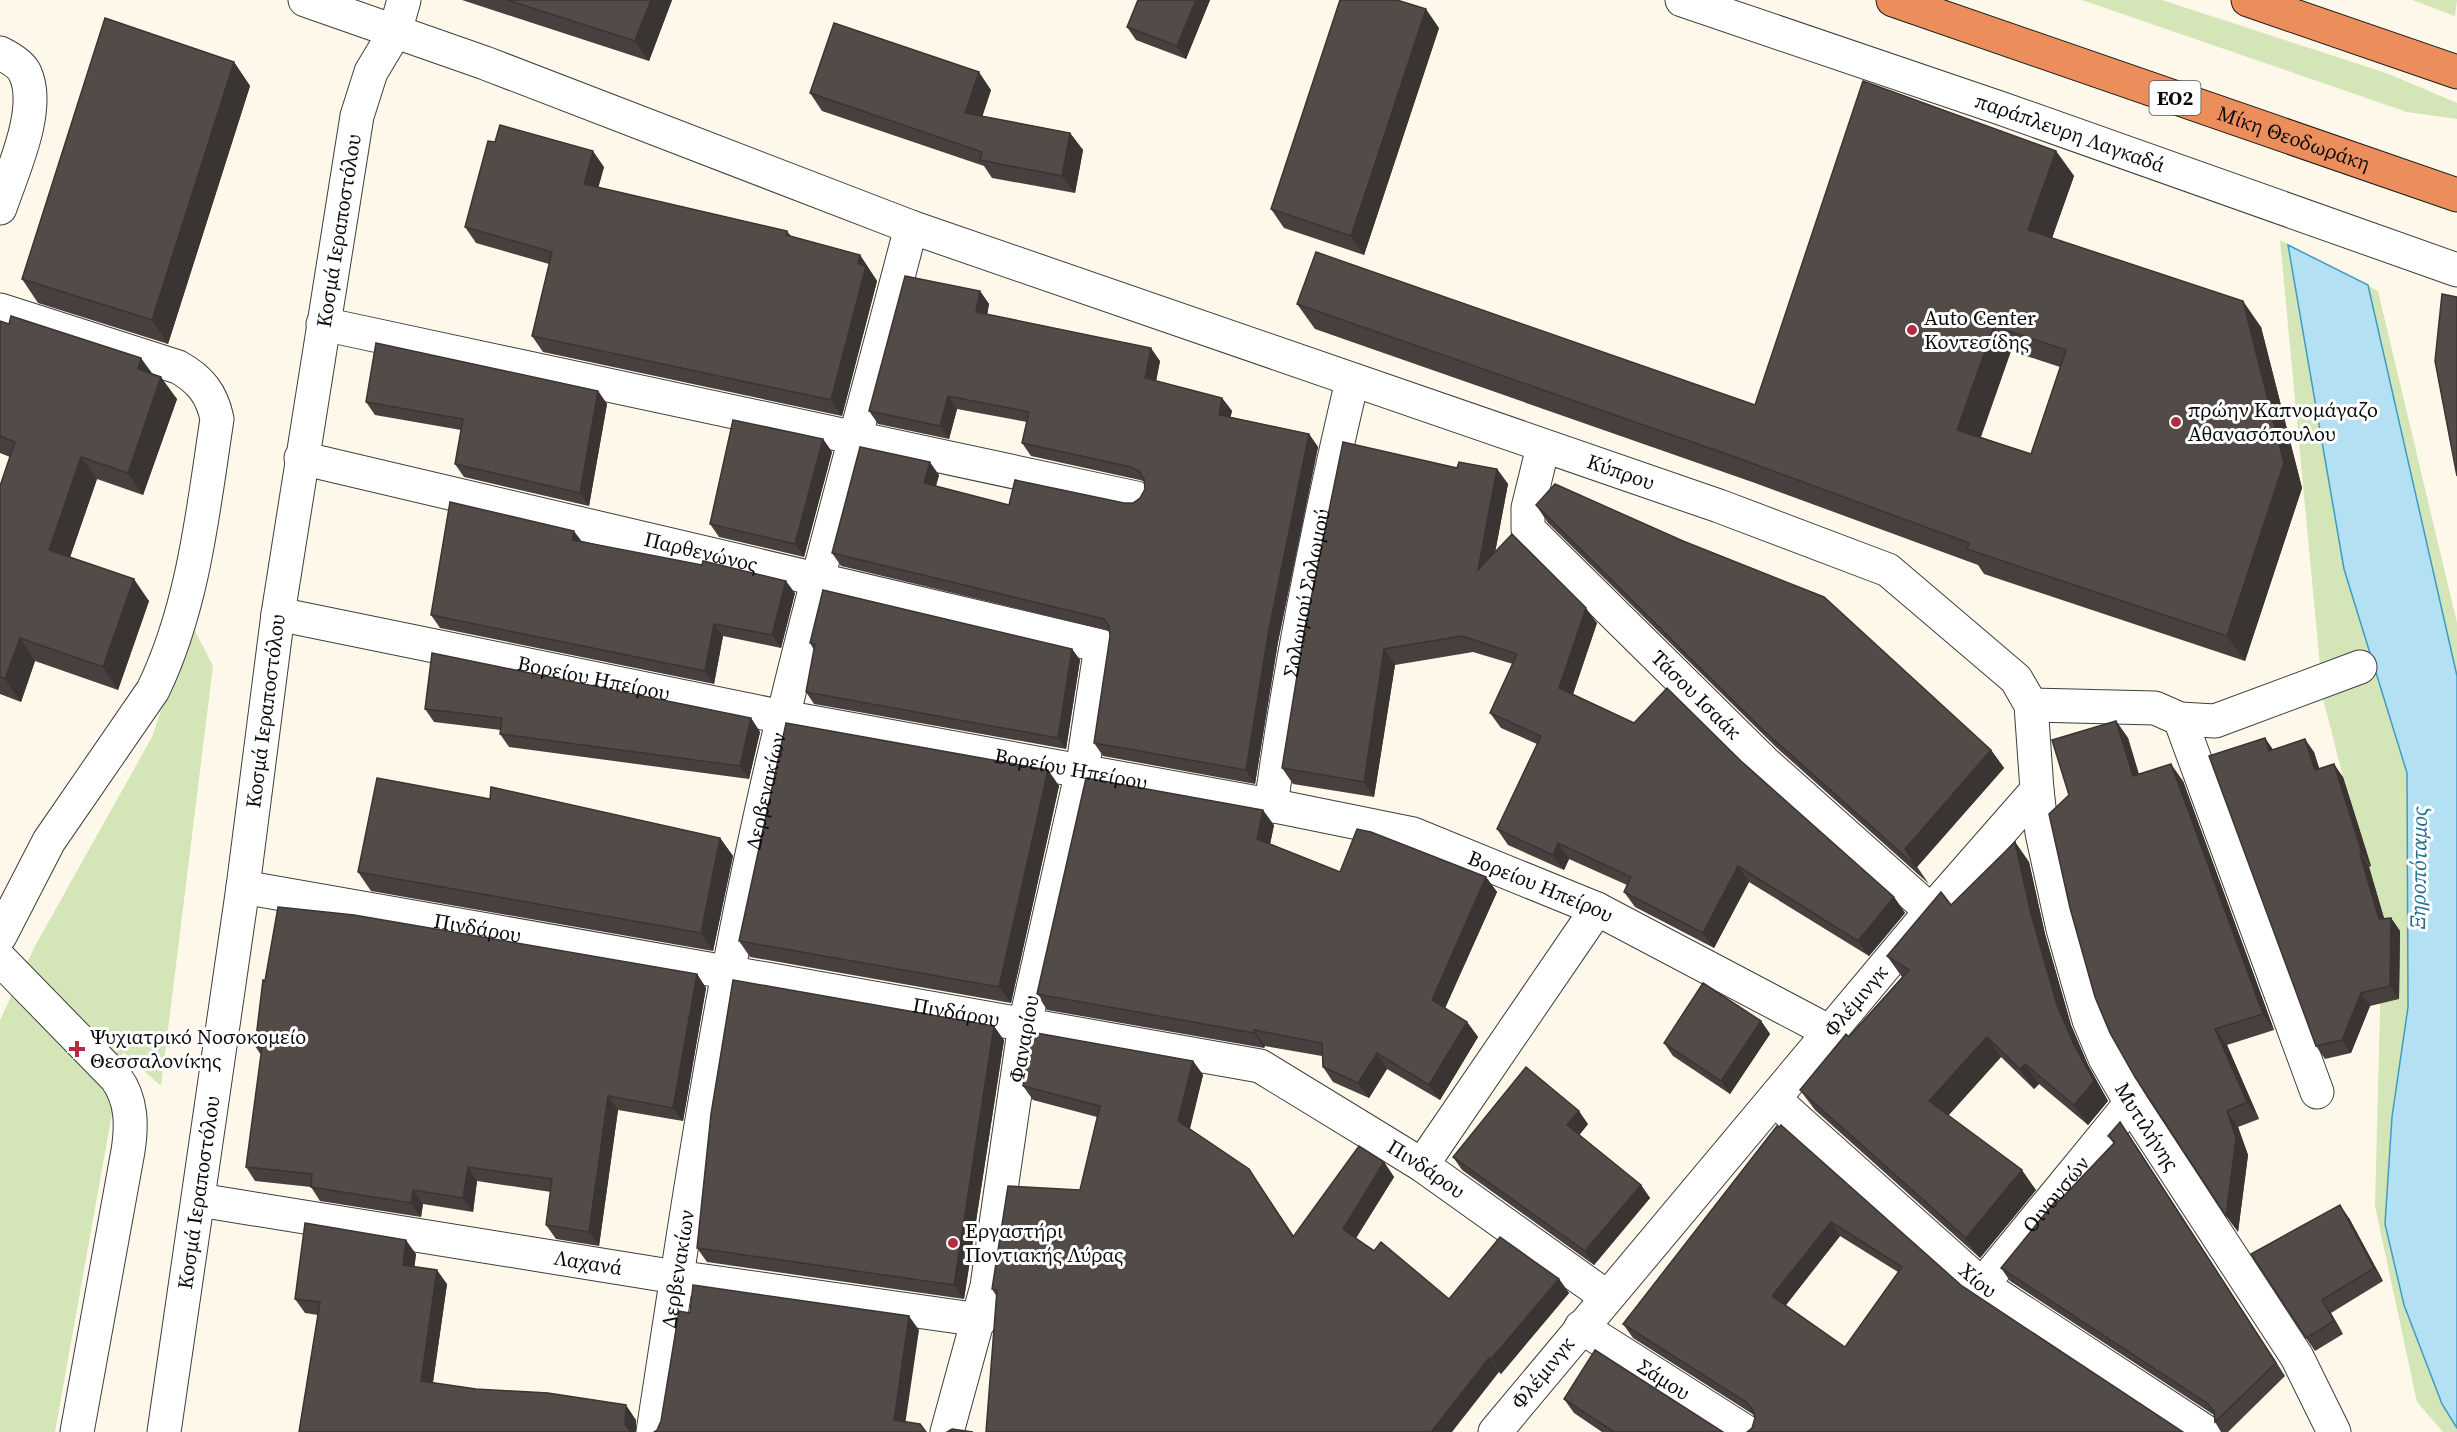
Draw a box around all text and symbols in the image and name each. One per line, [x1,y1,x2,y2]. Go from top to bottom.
road number: ΕΟ2 [2150,81,2200,115]
street label: παράπλευρη Λαγκαδά [1971,86,2169,179]
street label: Μίκη Θεοδωράκη [2214,98,2374,178]
street label: Κοσμά Ιεραποστόλου [309,132,368,329]
place label: Auto Center Κοντεσίδης [1924,303,2036,356]
marker: Auto Center Κοντεσίδης [1905,323,1919,337]
place label: πρώην Καπνομάγαζο Αθανασόπουλου [2188,395,2378,448]
marker: πρώην Καπνομάγαζο Αθανασόπουλου [2169,415,2183,429]
street label: Κύπρου [1583,447,1658,497]
street label: Σολωμού Σολωμού [1276,506,1337,679]
street label: Παρθενώνος [642,524,761,579]
street label: Κοσμά Ιεραποστόλου [238,612,292,810]
street label: Τάσου Ισαάκ [1645,643,1748,746]
street label: Βορείου Ηπείρου [515,648,672,708]
street label: Δερβενακίων [738,729,793,852]
street label: Βορείου Ηπείρου [992,741,1150,797]
water label: Ξηροπόταμος [2402,806,2434,930]
street label: Βορείου Ηπείρου [1464,843,1619,929]
street label: Πινδάρου [432,906,523,950]
street label: Φλέμινγκ [1817,958,1894,1043]
street label: Πινδάρου [910,990,1002,1034]
street label: Φαναρίου [1002,993,1045,1085]
place label: Ψυχιατρικό Νοσοκομείο Θεσσαλονίκης [90,1022,306,1075]
marker: Ψυχιατρικό Νοσοκομείο Θεσσαλονίκης [68,1040,86,1058]
street label: Μυτιλήνης [2108,1077,2187,1176]
street label: Κοσμά Ιεραποστόλου [170,1094,227,1291]
street label: Πινδάρου [1382,1132,1471,1205]
street label: Οινουσών [2016,1150,2096,1239]
street label: Δερβενακίων [654,1208,701,1330]
place label: Εργαστήρι Ποντιακής Λύρας [965,1216,1124,1269]
marker: Εργαστήρι Ποντιακής Λύρας [946,1236,960,1250]
street label: Λαχανά [552,1243,625,1282]
street label: Χίου [1953,1256,2002,1305]
street label: Φλέμινγκ [1504,1330,1581,1415]
street label: Σάμου [1632,1352,1696,1407]

